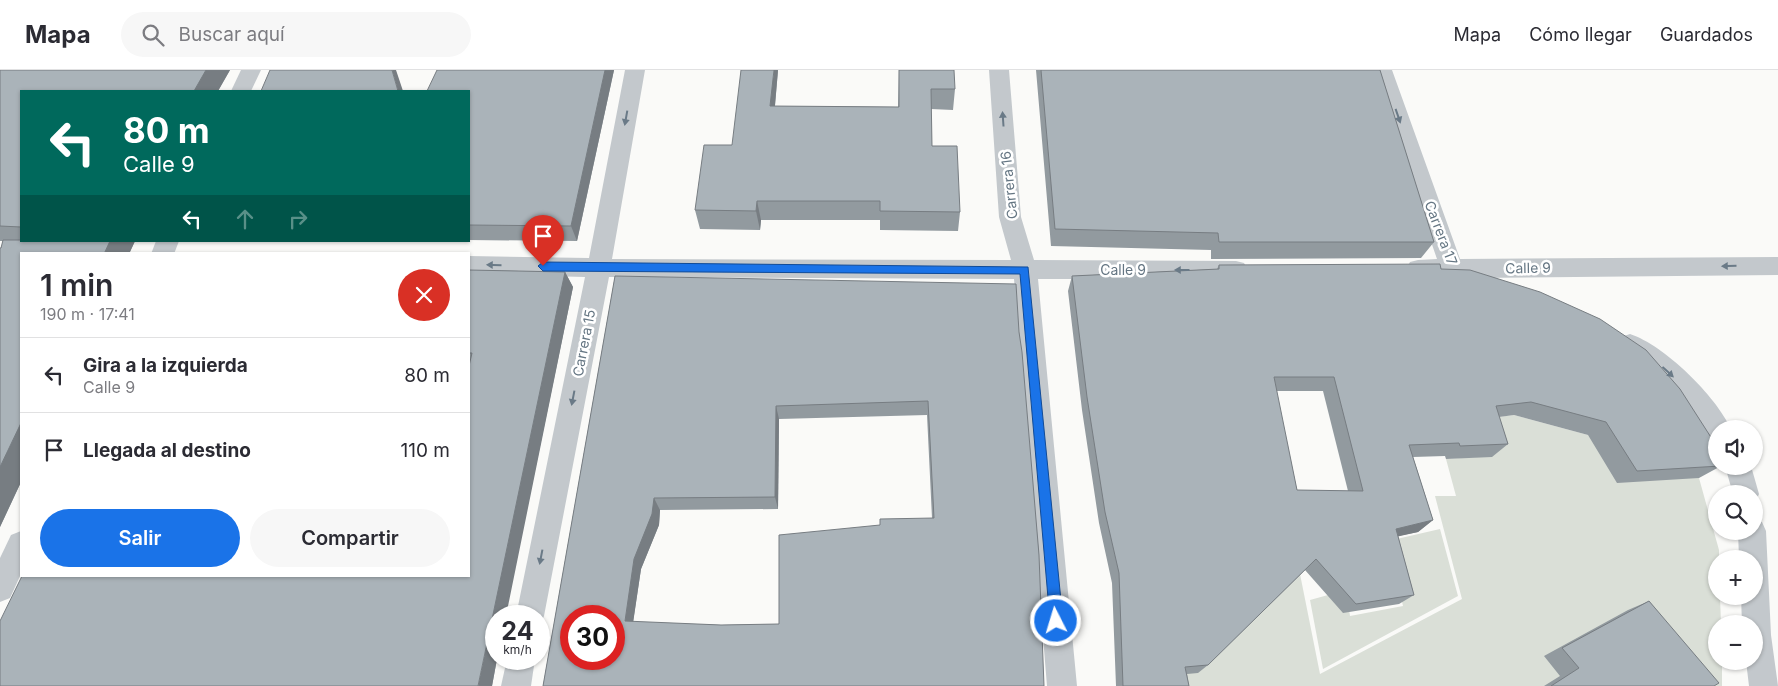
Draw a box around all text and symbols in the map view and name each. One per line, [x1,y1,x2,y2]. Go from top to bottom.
search box [121,12,471,57]
text: Mapa [25,20,91,49]
icon: search [139,21,167,49]
text: Buscar aquí [179,23,285,46]
text: Mapa [1454,24,1501,45]
text: Cómo llegar [1529,24,1632,45]
text: Guardados [1660,24,1753,45]
text: 80 m [123,109,210,151]
one-way arrow [1394,109,1402,124]
icon: left [40,110,105,175]
one-way arrow [622,110,630,126]
one-way arrow [999,110,1007,126]
street label: Carrera 16 [996,150,1021,220]
text: Calle 9 [123,151,195,177]
street label: Carrera 17 [1421,198,1462,267]
icon: left [178,205,206,233]
icon: ahead [231,205,259,233]
icon: right [284,205,312,233]
pin [522,215,564,266]
icon: arrive [529,222,557,250]
street label: Calle 9 [1505,259,1551,276]
one-way arrow [486,261,502,269]
street label: Calle 9 [1100,261,1146,278]
one-way arrow [1721,262,1737,270]
one-way arrow [1174,266,1190,274]
text: 1 min [40,267,113,303]
button: close [398,269,450,321]
text: 190 m · 17:41 [40,304,135,324]
street label: Carrera 15 [569,308,598,378]
text: Gira a la izquierda [83,354,248,377]
icon: left [40,361,68,389]
text: 80 m [404,364,450,387]
one-way arrow [1662,366,1674,378]
text: Calle 9 [83,377,135,397]
one-way arrow [569,390,577,405]
map controls [1708,420,1763,670]
button: sound [1708,420,1763,475]
icon: arrive [40,436,68,464]
text: Llegada al destino [83,439,251,462]
text: 110 m [401,439,450,462]
button: search [1708,485,1763,540]
button: Salir [40,509,240,567]
button: Compartir [250,509,450,567]
one-way arrow [537,550,545,566]
button: + [1708,550,1763,605]
position arrow [1029,594,1081,646]
speed limit sign: 30 [560,605,625,670]
button: − [1708,615,1763,670]
text: 24 [501,616,534,646]
text: km/h [503,642,532,657]

